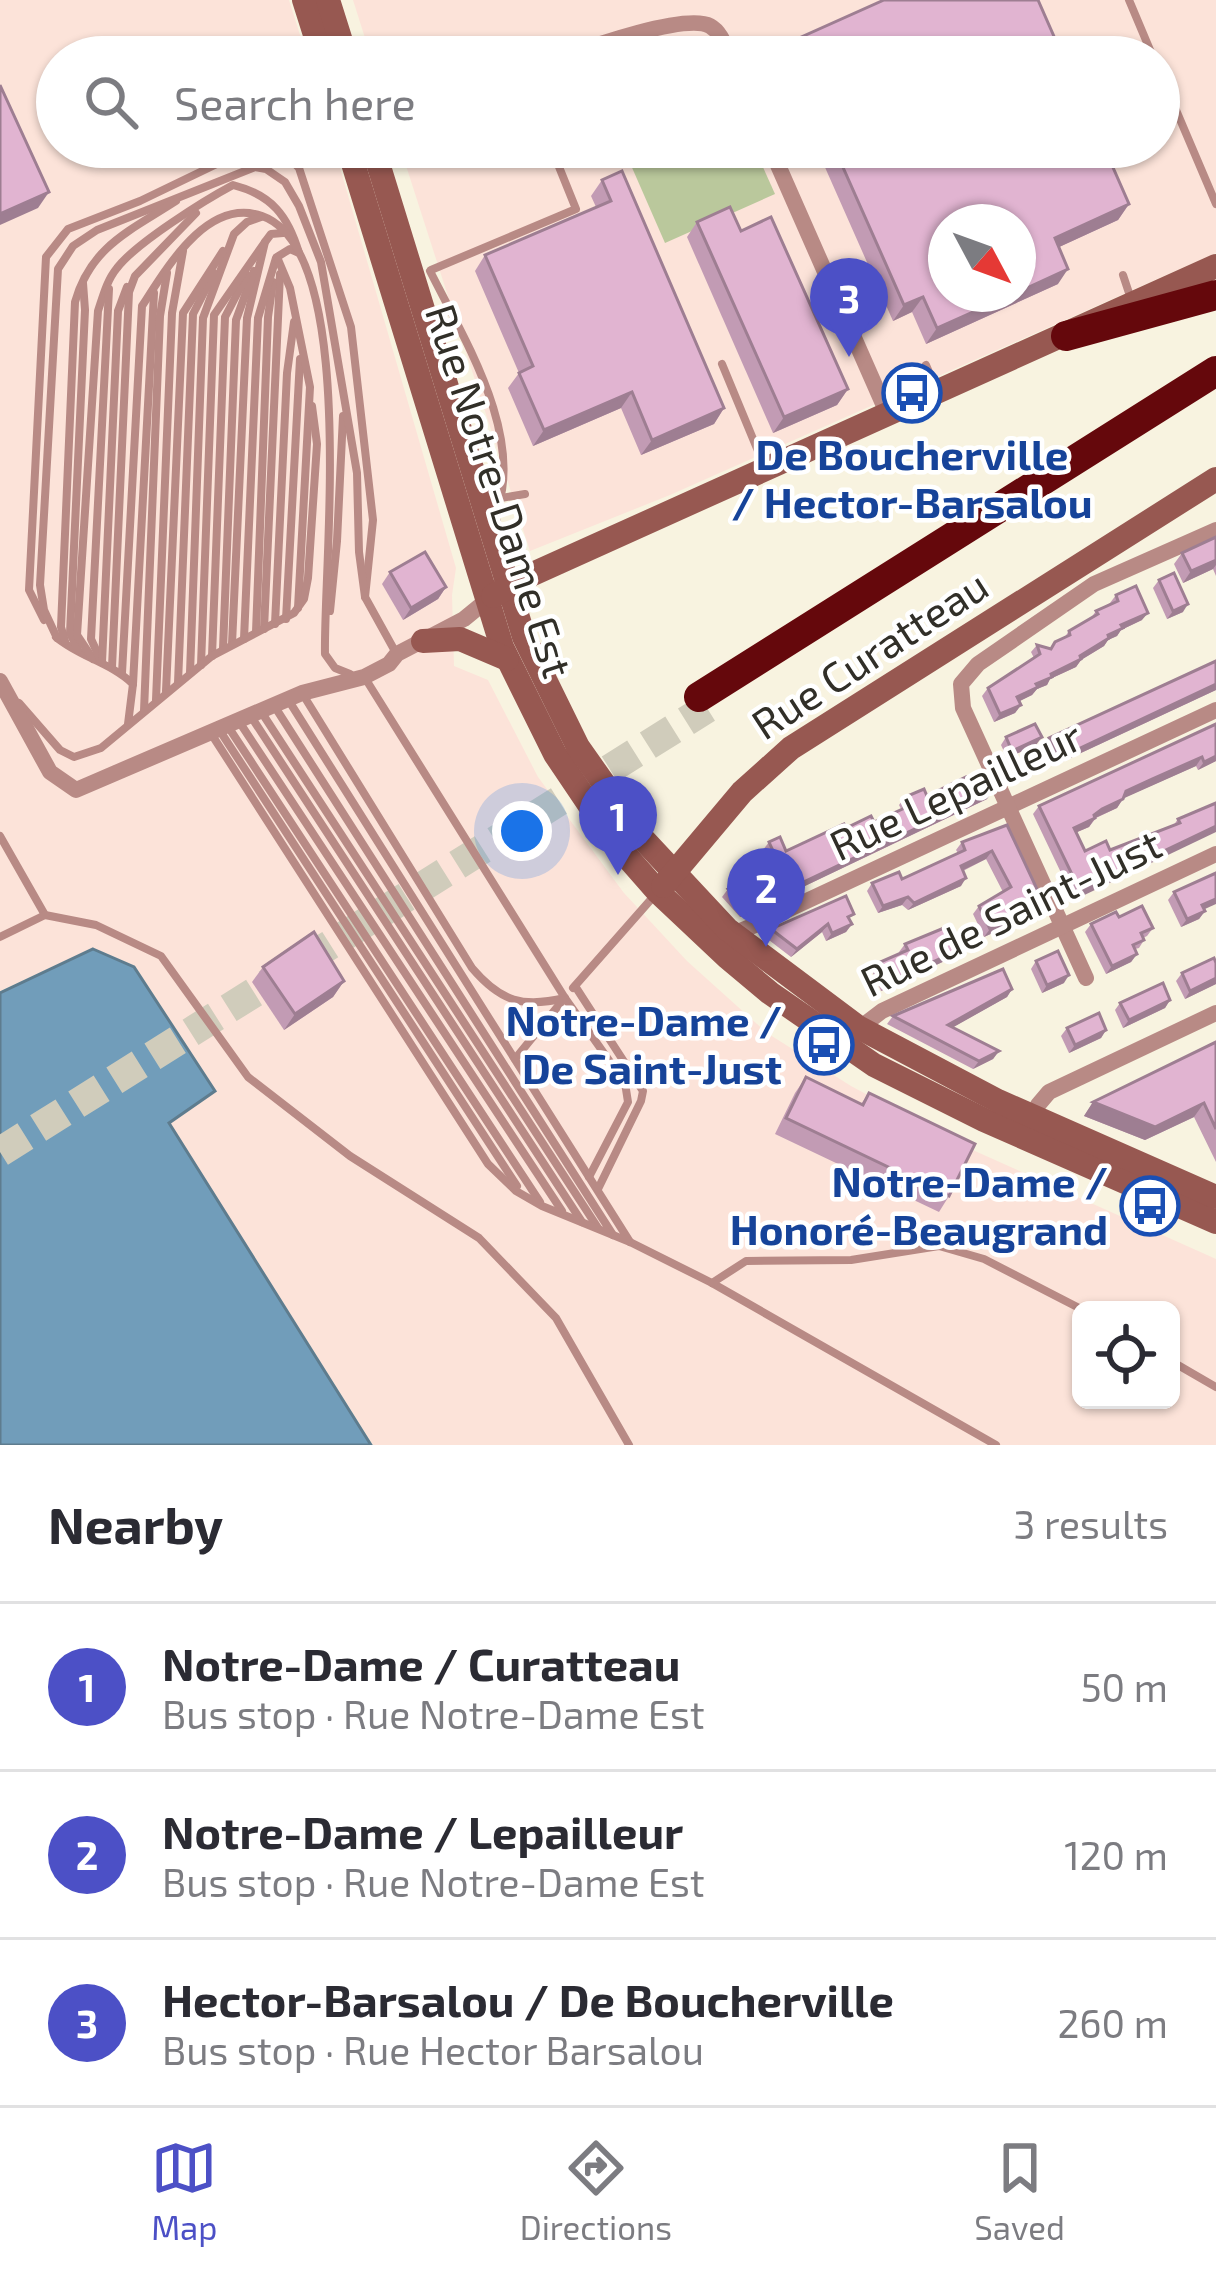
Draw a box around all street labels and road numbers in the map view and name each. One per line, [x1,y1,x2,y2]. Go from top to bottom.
street label: Rue Notre-Dame Est [417,297,585,683]
street label: Rue Curatteau [742,559,996,748]
street label: Rue Lepailleur [821,709,1089,869]
street label: Rue de Saint-Just [852,817,1168,1006]

